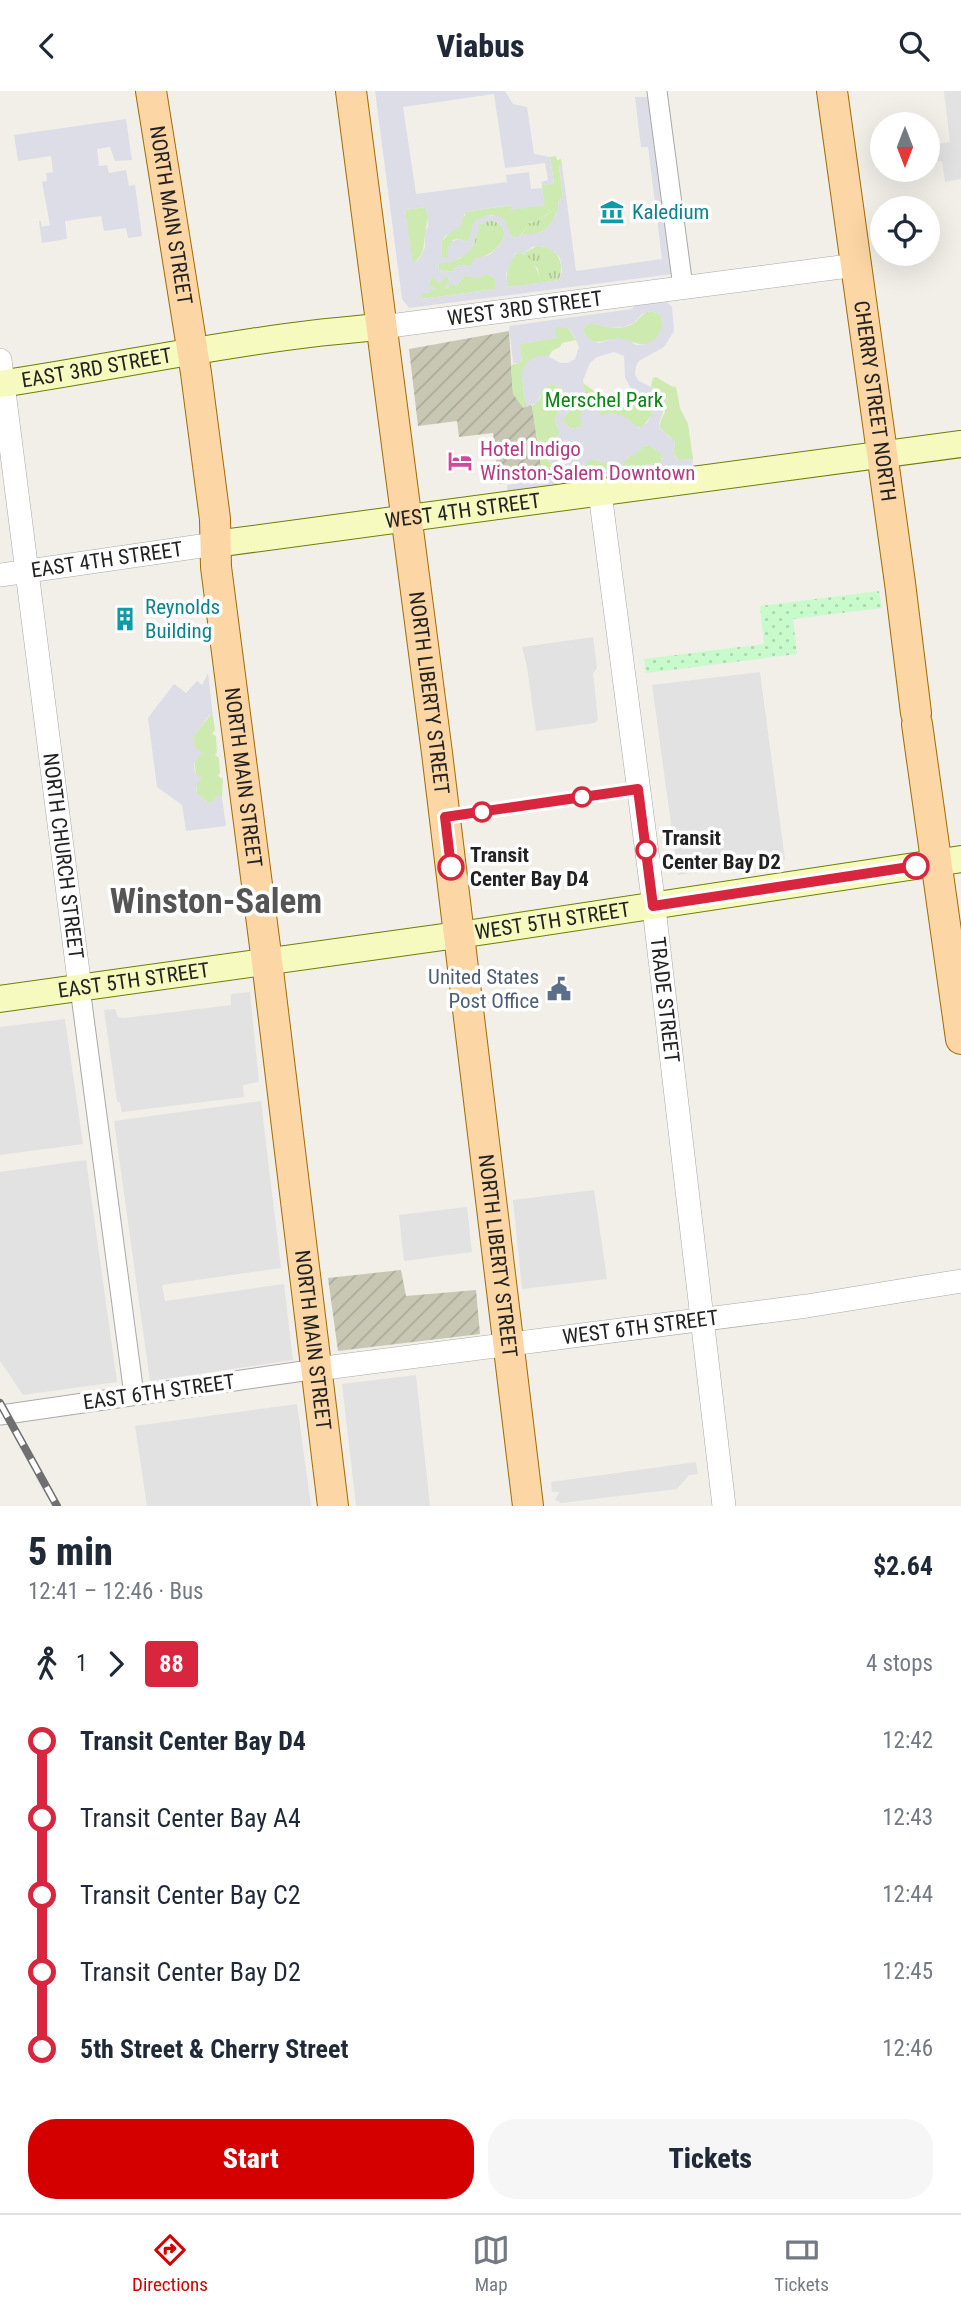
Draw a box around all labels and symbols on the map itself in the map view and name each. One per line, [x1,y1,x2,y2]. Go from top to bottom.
north arrow [870,112,940,182]
street label: NORTH MAIN STREET [145,124,197,307]
museum icon: Kaledium [598,198,626,226]
place label: Kaledium [632,200,709,224]
street label: WEST 3RD STREET [446,286,604,330]
street label: CHERRY STREET NORTH [849,299,901,503]
street label: EAST 3RD STREET [20,343,174,393]
park label: Merschel Park [545,388,664,412]
place label: Hotel Indigo Winston-Salem Downtown [480,437,695,485]
hotel icon: Hotel Indigo Winston-Salem Downtown [446,447,474,475]
street label: WEST 4TH STREET [383,488,542,533]
street label: EAST 4TH STREET [29,537,184,582]
street label: NORTH LIBERTY STREET [404,590,454,796]
place label: Reynolds Building [145,595,220,643]
building icon: Reynolds Building [111,605,139,633]
street label: NORTH MAIN STREET [220,686,267,869]
street label: NORTH CHURCH STREET [38,752,88,960]
unlabelled marker [572,787,592,807]
unlabelled marker [472,802,492,822]
place label: Transit Center Bay D2 [662,826,781,874]
marker: Transit Center Bay D2 [636,840,656,860]
place label: Transit Center Bay D4 [470,843,589,891]
unlabelled marker [903,853,929,879]
marker: Transit Center Bay D4 [438,854,464,880]
district label: Winston-Salem [110,881,322,922]
street label: WEST 5TH STREET [473,897,632,944]
street label: TRADE STREET [645,936,684,1064]
street label: EAST 5TH STREET [56,958,211,1003]
place label: United States Post Office [428,965,539,1013]
public building icon: United States Post Office [545,975,573,1003]
street label: NORTH LIBERTY STREET [474,1153,522,1359]
street label: NORTH MAIN STREET [290,1249,336,1432]
street label: WEST 6TH STREET [561,1306,720,1349]
street label: EAST 6TH STREET [82,1369,236,1415]

